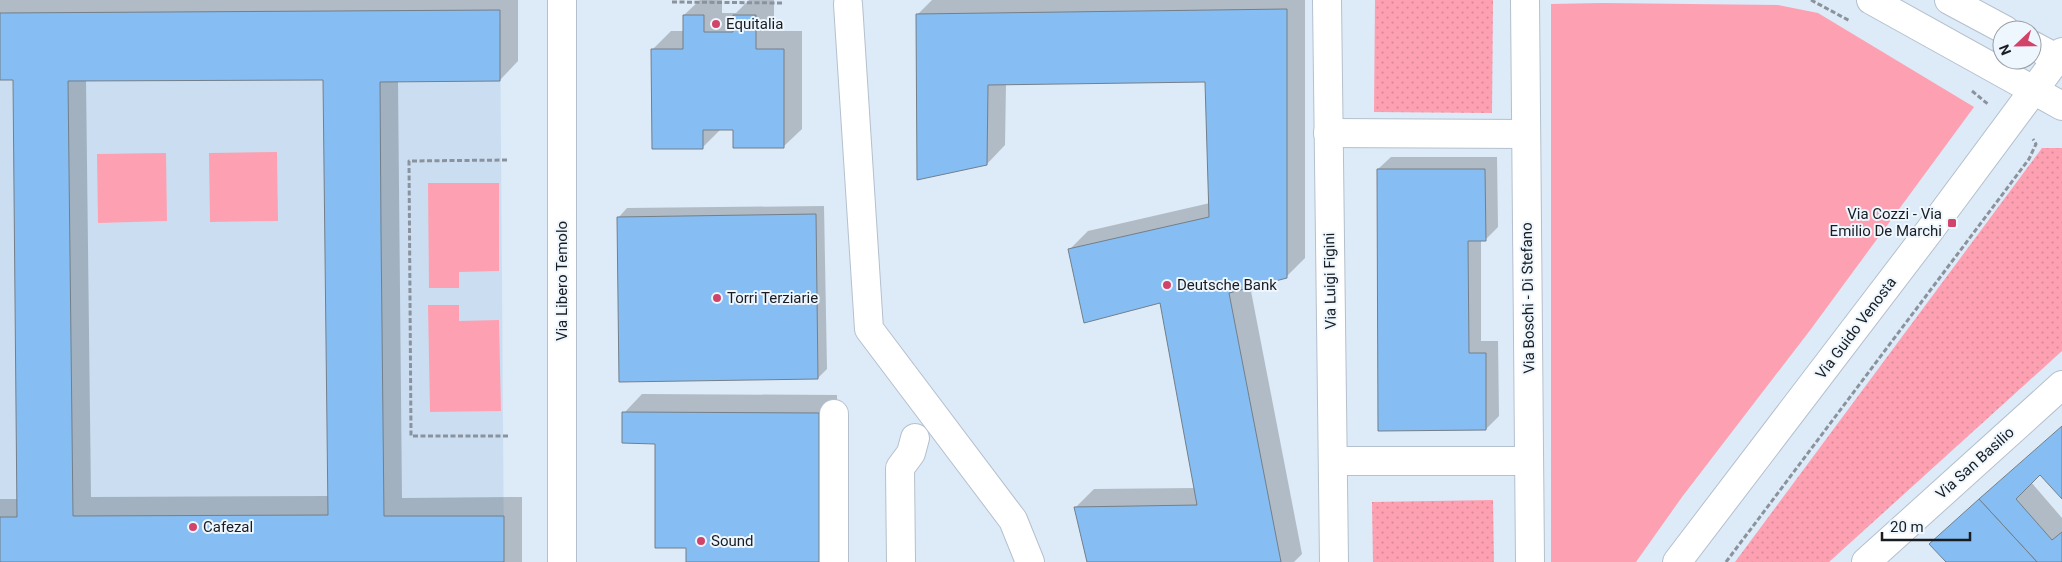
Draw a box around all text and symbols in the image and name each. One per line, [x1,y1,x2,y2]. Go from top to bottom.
place label: Equitalia [726,15,783,33]
marker: Equitalia [710,18,722,30]
north arrow [1992,20,2042,70]
text: N [1996,42,2014,57]
place label: Via Cozzi - Via Emilio De Marchi [1830,205,1942,240]
marker: Via Cozzi - Via Emilio De Marchi [1946,217,1958,229]
street label: Via Libero Temolo [553,221,571,341]
street label: Via Boschi - Di Stefano [1518,222,1538,374]
street label: Via Luigi Figini [1320,233,1340,329]
street label: Via Guido Venosta [1812,274,1900,382]
place label: Deutsche Bank [1177,276,1277,294]
marker: Deutsche Bank [1161,279,1173,291]
place label: Torri Terziarie [727,289,818,307]
marker: Torri Terziarie [711,292,723,304]
street label: Via San Basilio [1932,423,2018,503]
scale bar [1882,510,1970,542]
place label: Cafezal [203,518,253,536]
text: 20 m [1890,518,1924,536]
marker: Cafezal [187,521,199,533]
place label: Sound [711,532,753,550]
marker: Sound [695,535,707,547]

